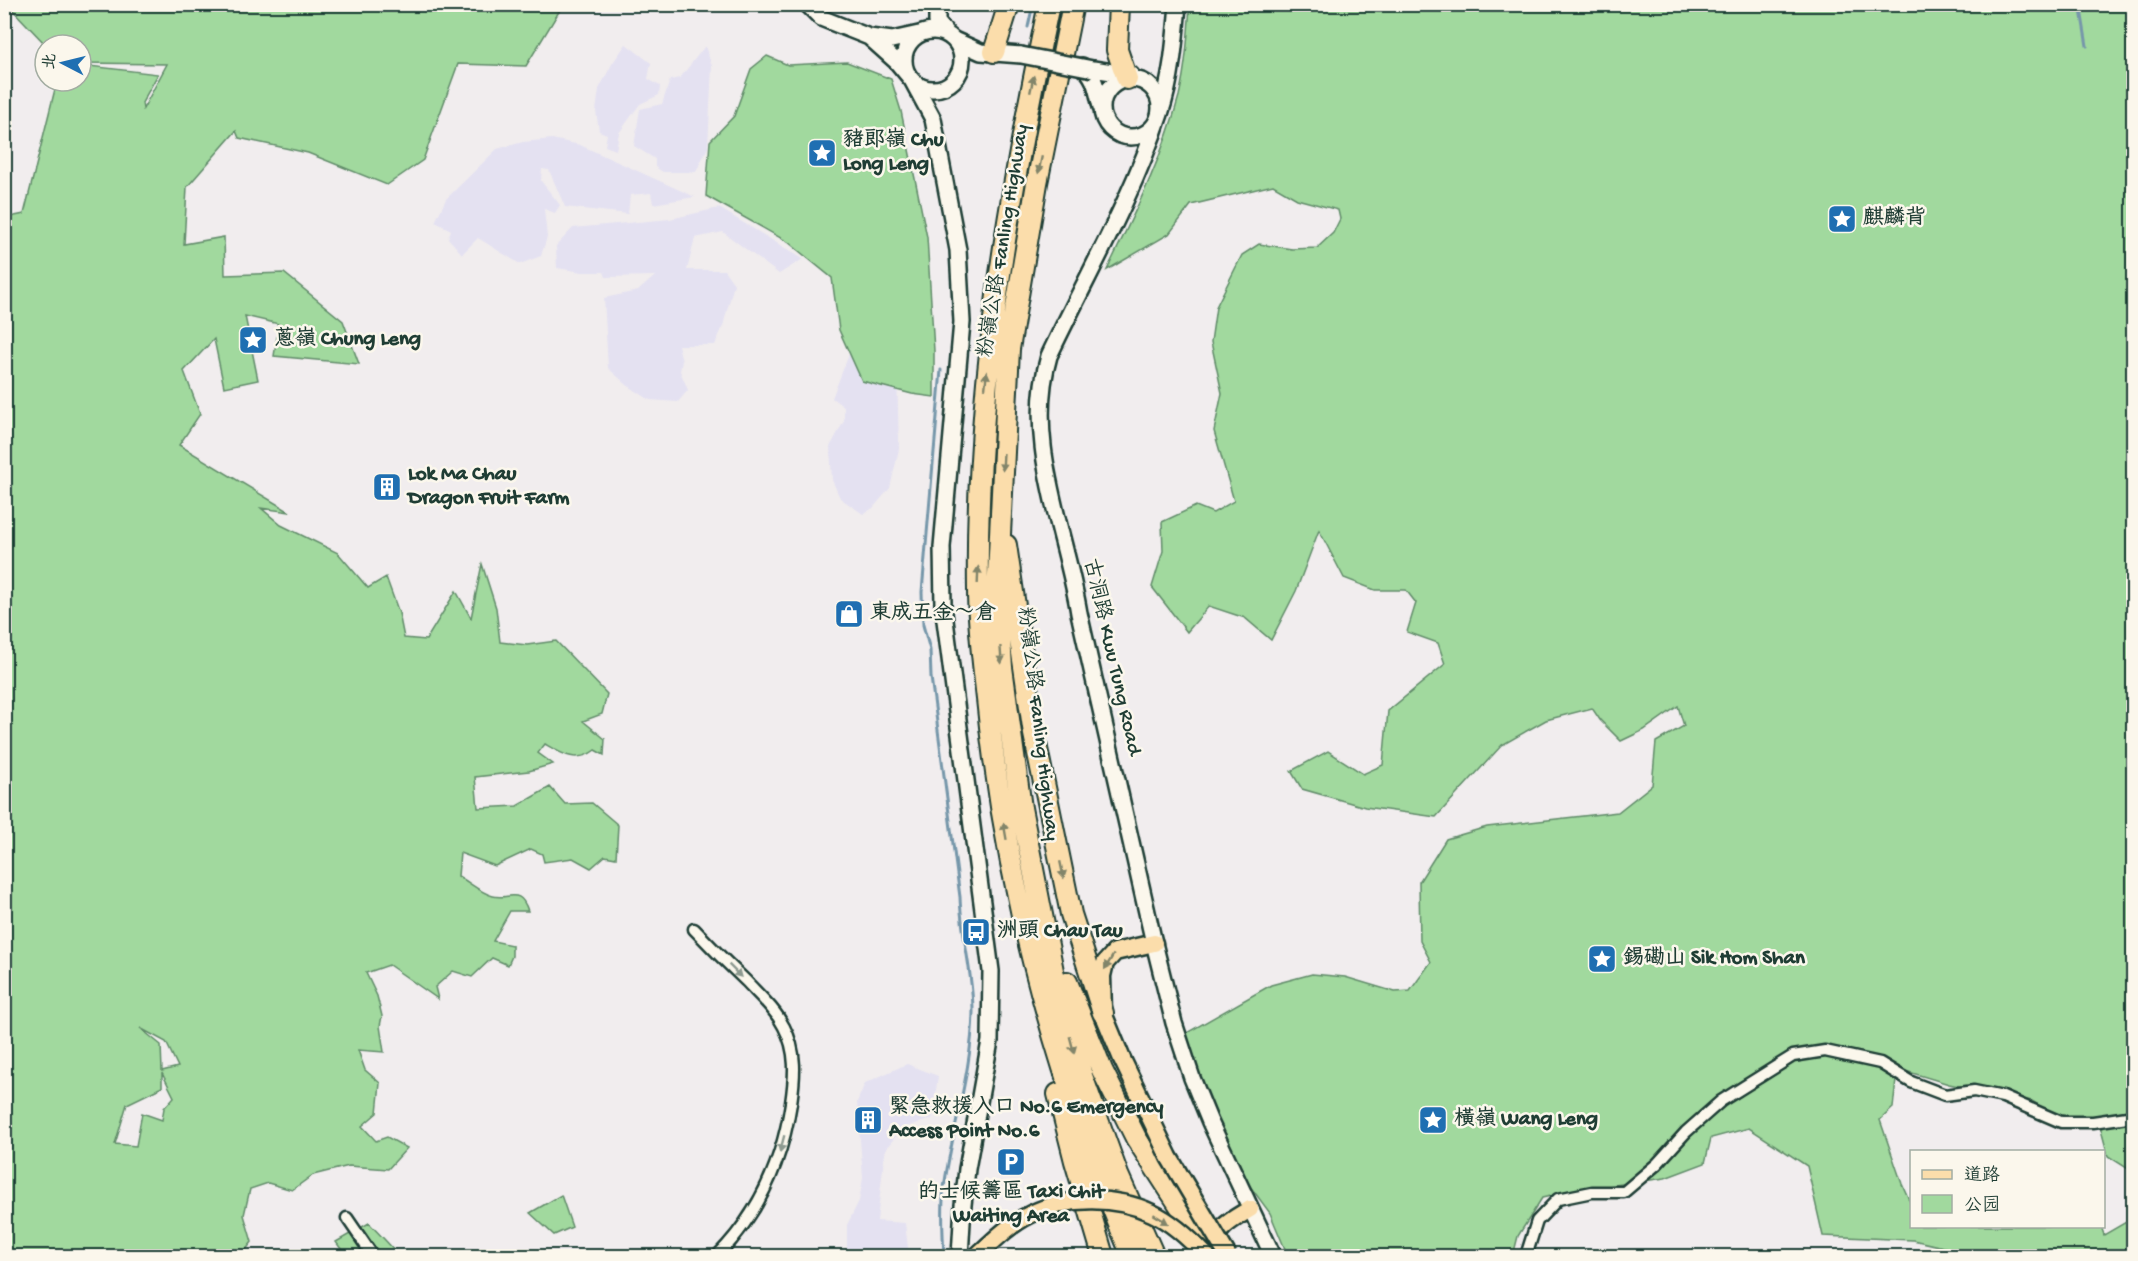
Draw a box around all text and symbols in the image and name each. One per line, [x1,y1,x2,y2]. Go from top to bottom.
north arrow [33,33,93,93]
text: 北 [40,52,62,71]
one-way arrow [1028,74,1037,93]
street label: 粉嶺公路 Fanling Highway [972,122,1036,359]
place label: 豬郎嶺 Chu Long Leng [843,127,944,178]
place icon: 豬郎嶺 Chu Long Leng [806,137,838,169]
one-way arrow [1035,155,1044,174]
place icon: 麒麟背 [1826,203,1858,235]
place label: 麒麟背 [1863,205,1926,232]
place icon: 蔥嶺 Chung Leng [237,324,269,356]
place label: 蔥嶺 Chung Leng [274,326,421,353]
one-way arrow [981,371,991,390]
one-way arrow [998,452,1007,471]
place label: Lok Ma Chau Dragon Fruit Farm [406,463,570,512]
building icon: Lok Ma Chau Dragon Fruit Farm [371,471,403,503]
street label: 古洞路 Kwu Tung Road [1076,556,1148,760]
one-way arrow [973,565,983,584]
shop icon: 東成五金～倉 [833,598,865,630]
place label: 東成五金～倉 [870,600,996,627]
street label: 粉嶺公路 Fanling Highway [1010,605,1066,842]
one-way arrow [996,645,1006,664]
one-way arrow [1000,821,1009,840]
one-way arrow [1058,861,1067,880]
bus stop icon: 洲頭 Chau Tau [960,916,992,948]
place label: 洲頭 Chau Tau [997,919,1123,945]
place icon: 錫磡山 Sik Hom Shan [1586,943,1618,975]
place label: 錫磡山 Sik Hom Shan [1623,946,1806,972]
one-way arrow [1103,954,1114,971]
one-way arrow [728,963,742,977]
one-way arrow [1068,1036,1078,1054]
place label: 緊急救援入口 No.6 Emergency Access Point No.6 [888,1094,1164,1145]
building icon: 緊急救援入口 No.6 Emergency Access Point No.6 [852,1104,884,1136]
place icon: 橫嶺 Wang Leng [1417,1104,1449,1136]
place label: 橫嶺 Wang Leng [1454,1106,1598,1133]
one-way arrow [777,1135,787,1153]
parking icon: 的士候籌區 Taxi Chit Waiting Area [995,1146,1027,1178]
legend [1910,1150,2105,1228]
text: 道路 [1964,1165,2000,1187]
place label: 的士候籌區 Taxi Chit Waiting Area [918,1179,1106,1230]
text: 公园 [1964,1195,2000,1217]
one-way arrow [1153,1213,1170,1224]

